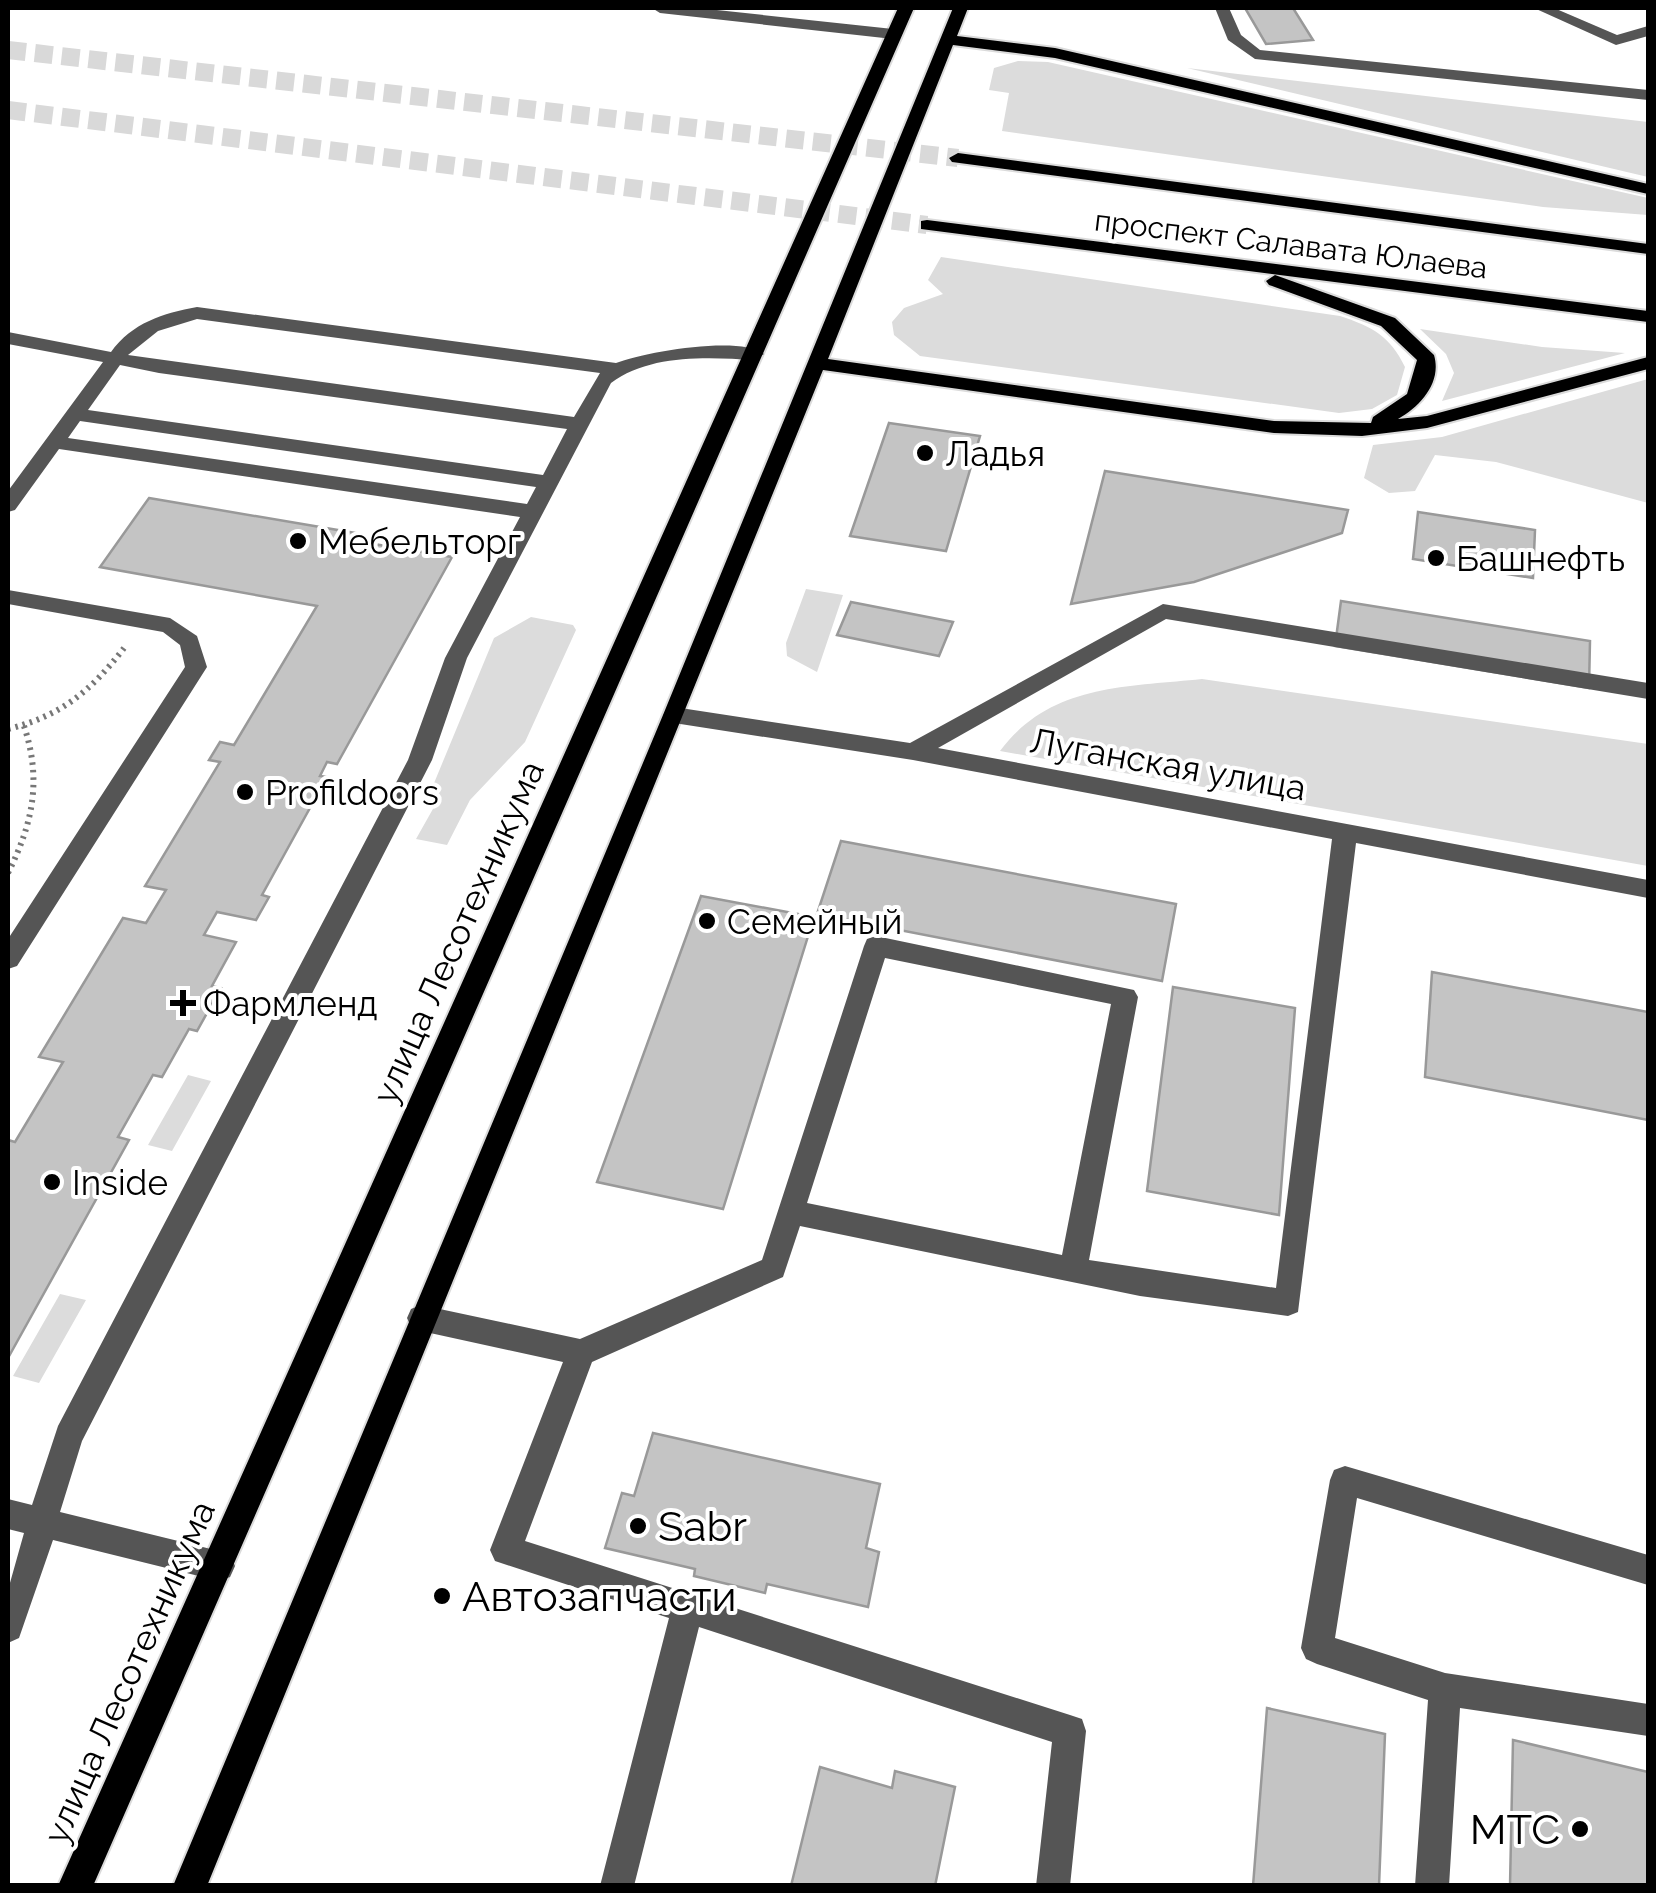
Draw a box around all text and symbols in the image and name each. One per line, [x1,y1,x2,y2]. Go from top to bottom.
street label: проспект Салавата Юлаева [1093,203,1489,285]
place label: Ладья [945,433,1045,474]
marker: Ладья [914,442,936,464]
place label: Мебельторг [318,521,521,562]
marker: Мебельторг [287,530,309,552]
place label: Башнефть [1456,538,1625,579]
marker: Башнефть [1425,547,1447,569]
street label: Луганская улица [1027,720,1309,808]
street label: улица Лесотехникума [364,754,552,1110]
place label: Profildoors [265,772,439,813]
marker: Profildoors [234,781,256,803]
place label: Семейный [727,901,902,942]
marker: Семейный [696,910,718,932]
place label: Фармленд [203,983,378,1024]
marker: Фармленд [172,992,194,1014]
place label: Inside [72,1162,168,1203]
marker: Inside [41,1171,63,1193]
street label: улица Лесотехникума [35,1494,223,1850]
place label: Sabr [658,1502,747,1551]
marker: Sabr [627,1515,649,1537]
place label: Автозапчасти [462,1572,737,1621]
marker: Автозапчасти [431,1585,453,1607]
place label: МТС [1470,1805,1560,1854]
marker: МТС [1569,1818,1591,1840]

